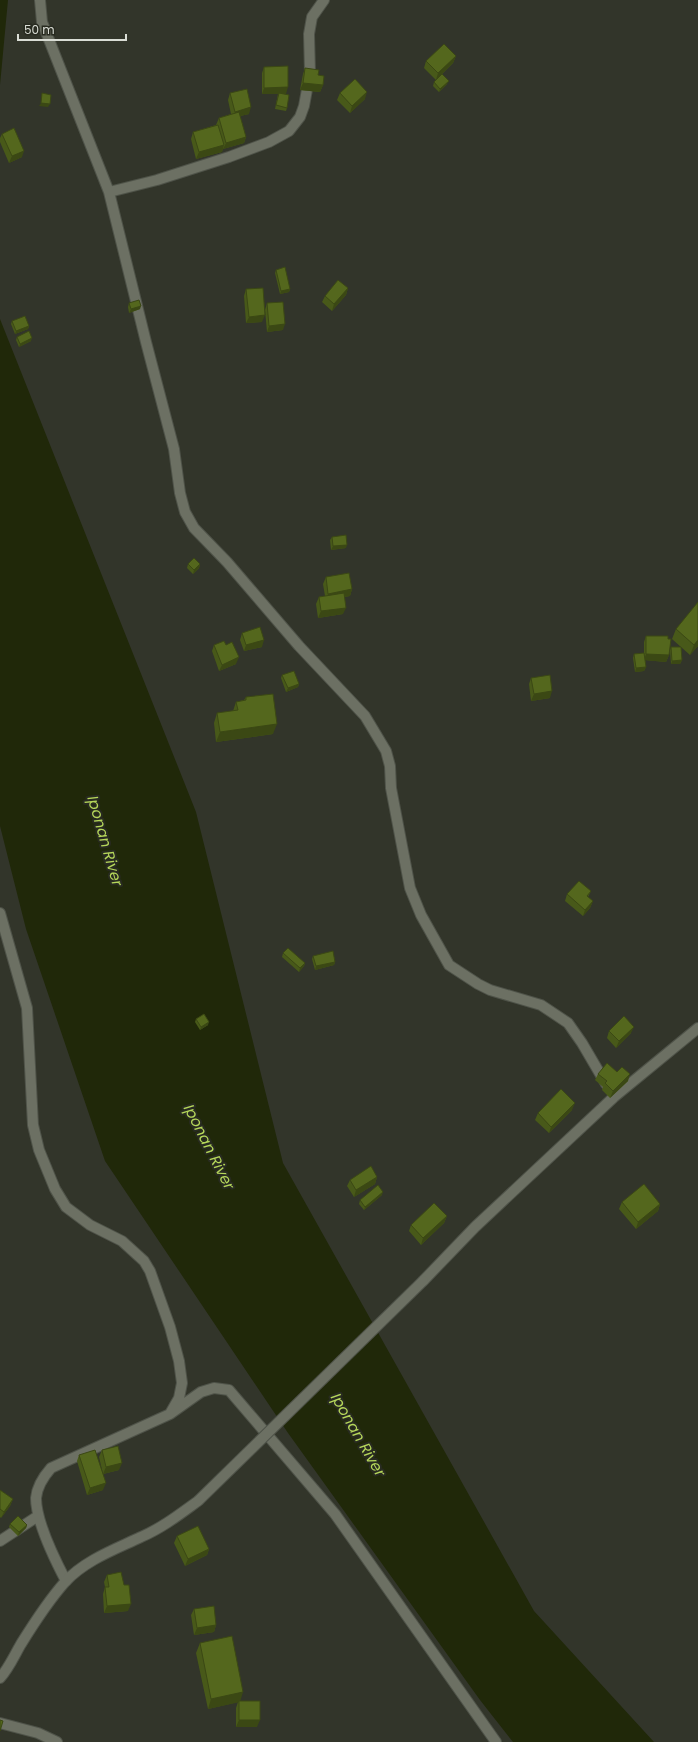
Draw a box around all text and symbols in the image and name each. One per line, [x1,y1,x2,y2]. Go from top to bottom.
scale bar [18,16,126,42]
text: 50 m [24,21,55,38]
water label: Iponan River [83,793,129,889]
water label: Iponan River [179,1100,240,1193]
water label: Iponan River [326,1389,391,1481]

